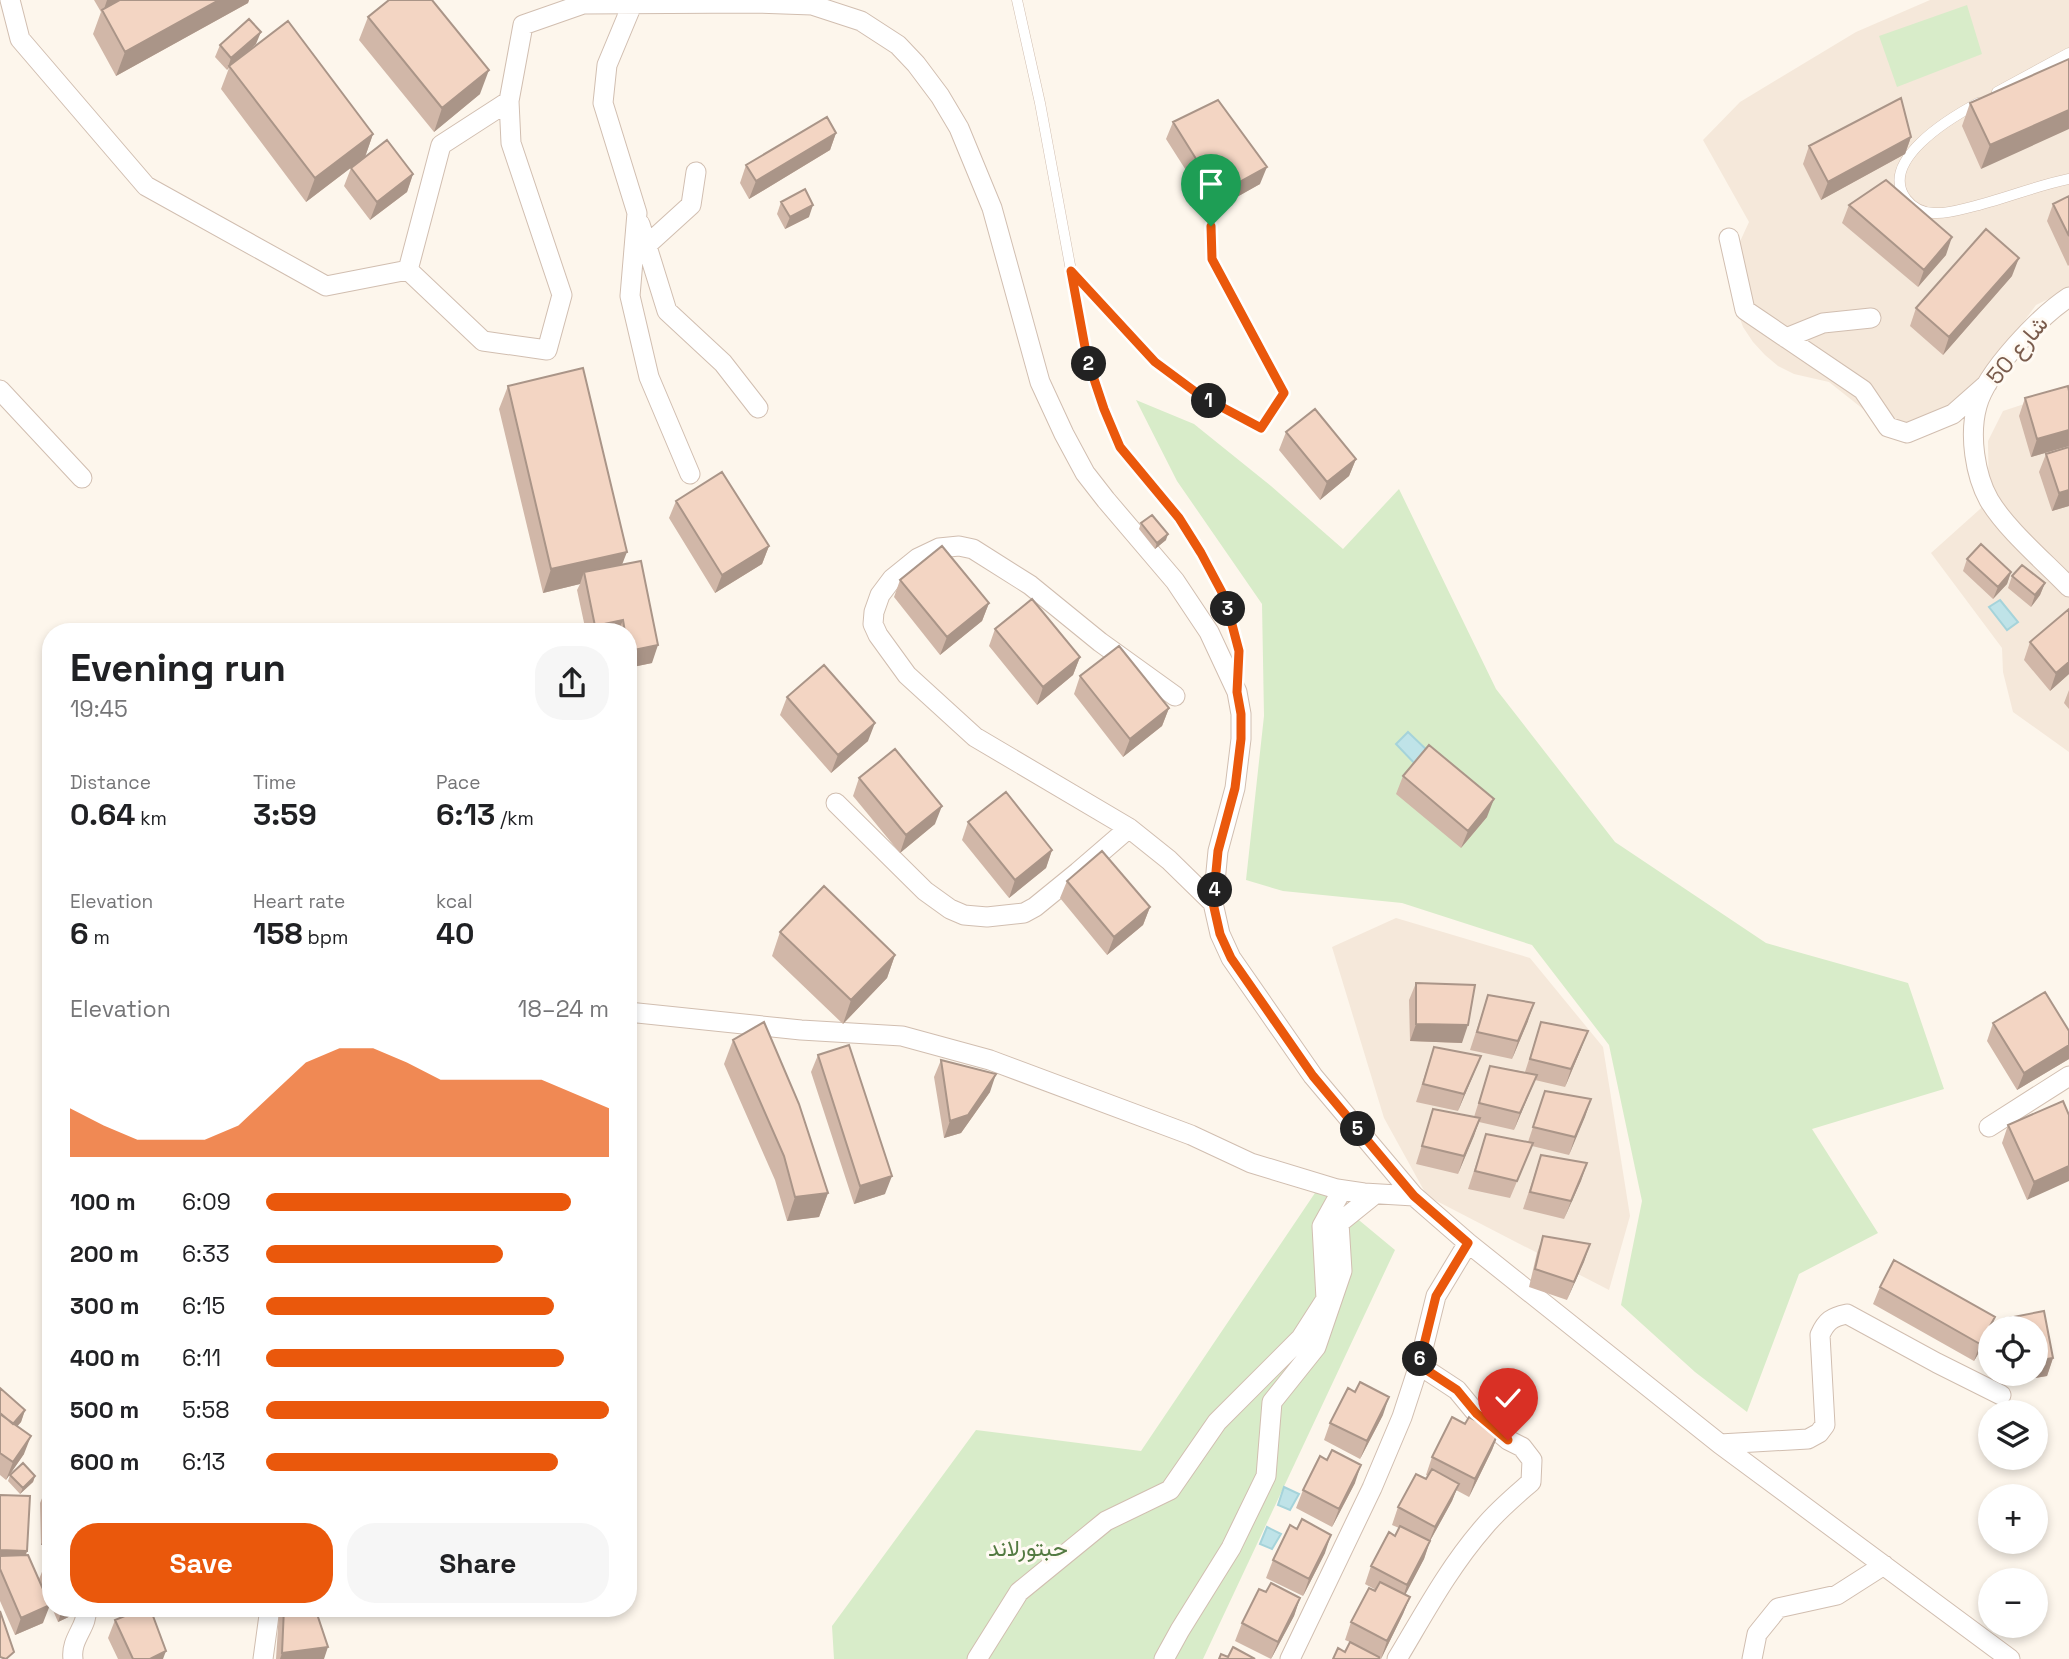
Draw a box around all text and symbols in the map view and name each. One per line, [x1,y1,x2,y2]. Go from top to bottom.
pin [1181,154,1241,226]
icon: arrive [1192,165,1230,203]
street label: شارع 50 [1980,309,2055,391]
pin: 2 [1072,346,1106,382]
text: 2 [1083,351,1094,376]
pin: 1 [1192,384,1226,418]
text: 1 [1204,388,1213,413]
pin: 3 [1210,592,1246,626]
text: 3 [1222,596,1233,621]
text: Evening run [70,644,286,692]
button: share [535,646,609,720]
text: 19:45 [70,694,128,724]
text: Distance [70,770,151,795]
text: Time [253,770,296,795]
text: Pace [436,770,480,795]
text: 0.64 [70,795,135,834]
text: 3:59 [253,795,317,834]
text: 6:13 [436,795,495,834]
text: km [135,806,167,831]
text: /km [495,806,534,831]
pin: 4 [1198,872,1232,908]
text: 4 [1208,877,1221,902]
text: Elevation [70,889,153,914]
text: Heart rate [253,889,345,914]
text: kcal [436,889,473,914]
text: 6 [70,914,89,953]
text: 158 [253,914,303,953]
text: 40 [436,914,475,953]
text: m [89,925,110,950]
text: bpm [303,925,348,950]
text: Elevation [70,994,171,1024]
text: 18–24 m [518,994,609,1024]
pin: 5 [1340,1112,1376,1146]
text: 5 [1352,1116,1363,1141]
text: 100 m [70,1187,136,1217]
text: 6:09 [182,1187,231,1217]
text: 200 m [70,1239,139,1269]
text: 6:33 [182,1239,230,1269]
text: 300 m [70,1291,139,1321]
text: 6:15 [182,1291,225,1321]
map controls [1978,1316,2048,1638]
button: locate [1978,1316,2048,1386]
pin: 6 [1402,1342,1438,1376]
text: 400 m [70,1343,140,1373]
text: 6:11 [182,1343,221,1373]
text: 6 [1414,1346,1425,1371]
pin [1478,1368,1538,1440]
icon: check [1489,1379,1527,1417]
text: 500 m [70,1395,139,1425]
text: 5:58 [182,1395,230,1425]
button: layers [1978,1400,2048,1470]
text: 600 m [70,1447,140,1477]
text: 6:13 [182,1447,225,1477]
button: + [1978,1484,2048,1554]
button: Save [70,1523,333,1603]
button: Share [347,1523,609,1603]
park label: حبتورلاند [988,1533,1068,1563]
button: − [1978,1568,2048,1638]

